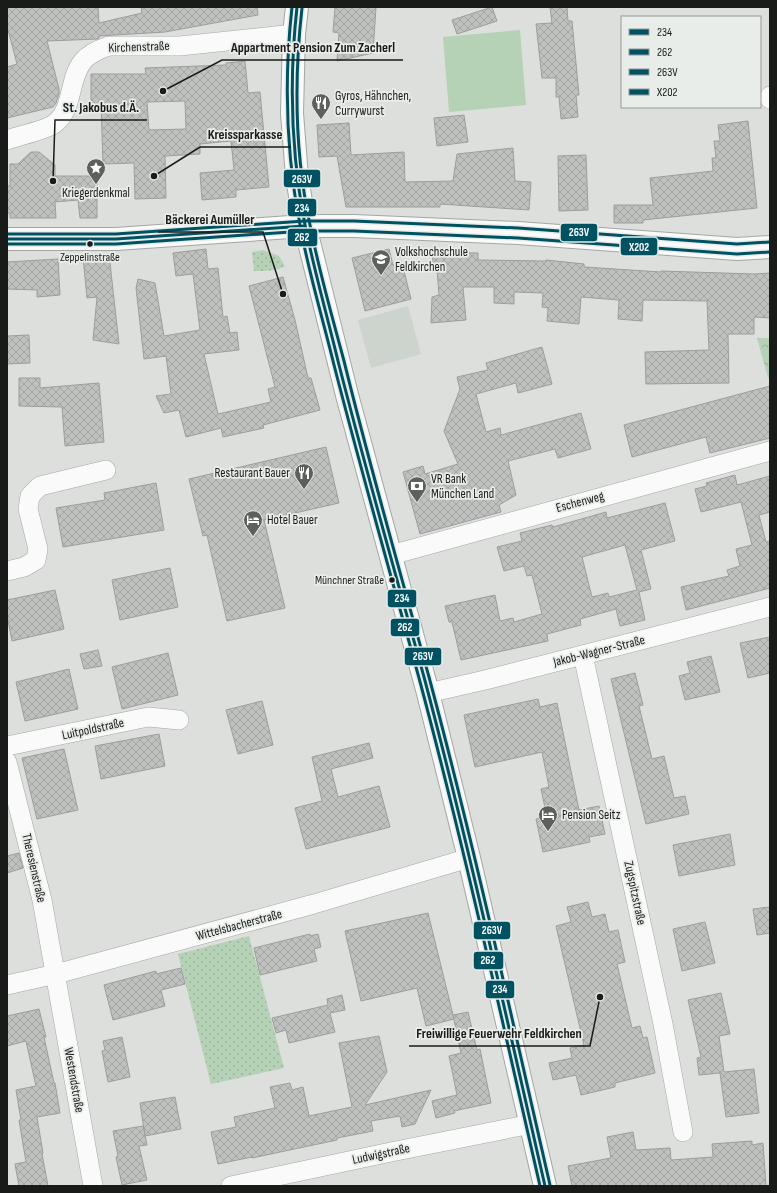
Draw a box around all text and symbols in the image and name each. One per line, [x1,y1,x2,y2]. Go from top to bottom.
legend [621,16,761,108]
text: 234 [657,25,672,40]
callout: Appartment Pension Zum Zacherl [222,34,403,60]
street label: Kirchenstraße [108,38,170,56]
text: Appartment Pension Zum Zacherl [230,39,395,56]
text: 262 [657,45,672,60]
text: 263V [657,65,678,80]
text: X202 [656,85,678,100]
place label: Gyros, Hähnchen, Currywurst [335,88,411,119]
restaurant icon: Gyros, Hähnchen, Currywurst [310,92,332,120]
callout: St. Jakobus d.Ä. [55,94,147,120]
text: St. Jakobus d.Ä. [63,99,139,116]
callout: Kreissparkasse [200,121,291,147]
text: Kreissparkasse [208,126,282,143]
place icon: Kriegerdenkmal [85,157,107,185]
line badge: 263V [283,169,321,188]
text: 263V [292,173,313,186]
place label: Kriegerdenkmal [62,185,130,201]
line badge: 234 [287,198,317,217]
text: 234 [295,202,309,215]
callout: Bäckerei Aumüller [158,206,263,232]
text: Bäckerei Aumüller [165,211,255,228]
line badge: 263V [560,223,598,242]
text: 263V [569,226,590,239]
line badge: 262 [287,228,318,247]
text: 262 [295,231,310,244]
line badge: X202 [620,237,658,256]
marker: Zeppelinstraße [85,239,95,249]
text: X202 [628,241,649,254]
place label: Volkshochschule Feldkirchen [395,244,468,275]
school or university icon: Volkshochschule Feldkirchen [370,248,392,276]
place label: Zeppelinstraße [60,250,120,265]
restaurant icon: Restaurant Bauer [293,462,315,490]
place label: Restaurant Bauer [214,465,290,481]
place label: VR Bank München Land [431,471,494,502]
bank icon: VR Bank München Land [406,475,428,503]
street label: Eschenweg [554,488,606,516]
hotel icon: Hotel Bauer [242,509,264,537]
place label: Hotel Bauer [267,512,318,528]
place label: Münchner Straße [315,573,384,588]
marker: Münchner Straße [387,575,397,585]
line badge: 234 [387,589,417,608]
text: 234 [395,592,409,605]
line badge: 262 [390,618,420,637]
text: 262 [398,621,413,634]
street label: Jakob-Wagner-Straße [551,632,646,670]
line badge: 263V [404,647,442,666]
text: 263V [413,650,434,663]
street label: Luitpoldstraße [60,715,126,743]
hotel icon: Pension Seitz [537,804,559,832]
place label: Pension Seitz [562,807,621,823]
street label: Theresienstraße [18,832,50,904]
street label: Zugspitzstraße [620,860,650,926]
street label: Wittelsbacherstraße [194,906,284,944]
line badge: 263V [473,921,511,940]
text: 263V [482,924,503,937]
line badge: 262 [473,951,504,970]
text: 262 [481,954,496,967]
line badge: 234 [485,980,515,999]
text: 234 [493,983,507,996]
callout: Freiwillige Feuerwehr Feldkirchen [409,1020,590,1046]
text: Freiwillige Feuerwehr Feldkirchen [416,1025,582,1042]
street label: Westendstraße [60,1046,88,1114]
street label: Ludwigstraße [351,1140,411,1168]

